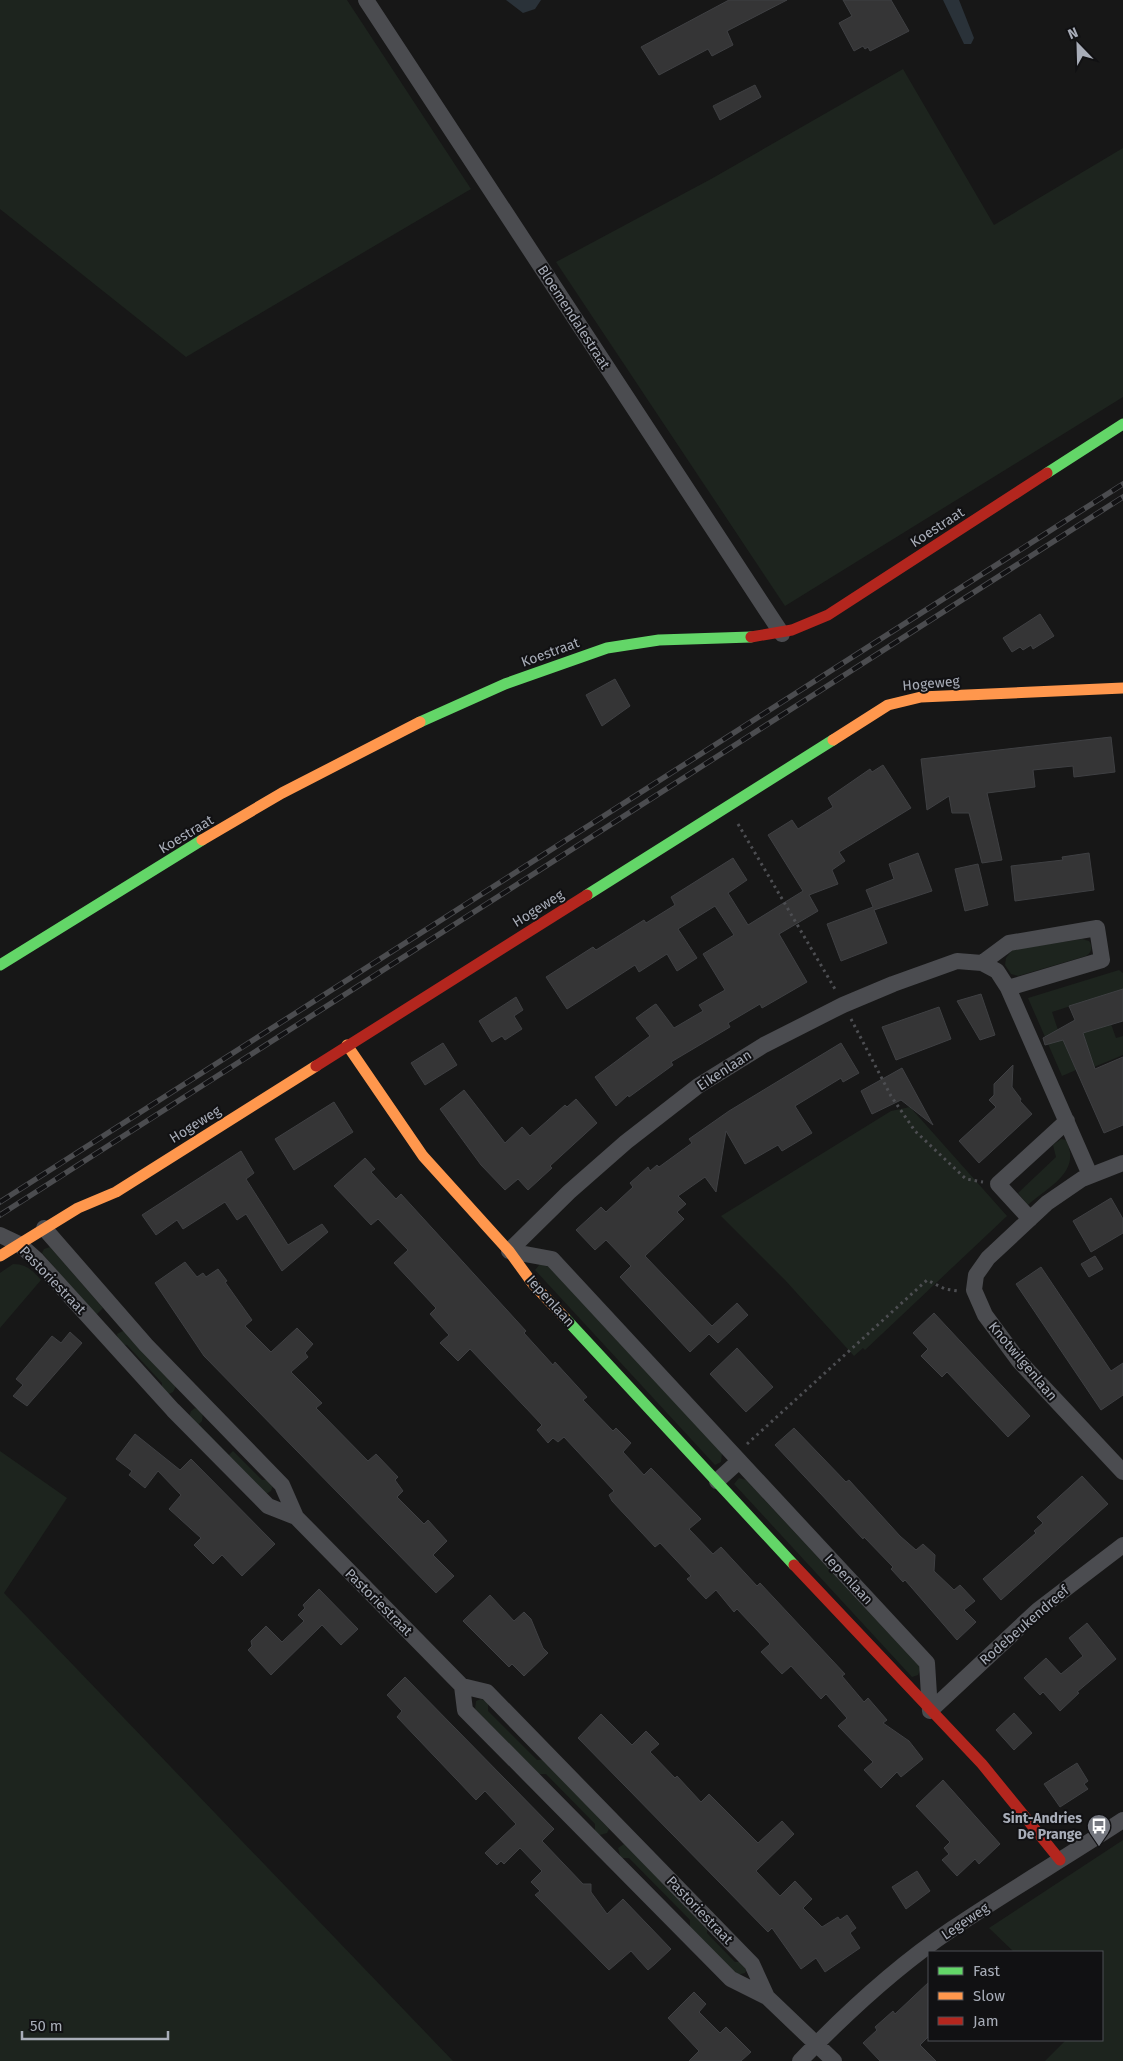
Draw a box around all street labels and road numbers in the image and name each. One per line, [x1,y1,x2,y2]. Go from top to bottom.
street label: Bloemendalestraat [534,262,614,373]
street label: Koestraat [907,503,968,551]
street label: Koestraat [519,634,582,671]
street label: Hogeweg [902,672,961,694]
street label: Koestraat [156,811,217,857]
street label: Hogeweg [509,886,568,931]
street label: Eikenlaan [694,1046,755,1094]
street label: Hogeweg [166,1102,225,1147]
street label: Pastoriestraat [16,1243,90,1319]
street label: Iepenlaan [523,1272,578,1331]
street label: Knotwilgenlaan [985,1318,1061,1404]
street label: Iepenlaan [821,1550,876,1608]
street label: Pastoriestraat [341,1565,416,1640]
street label: Rodebeukendreef [976,1581,1073,1669]
street label: Pastoriestraat [663,1873,737,1949]
street label: Legeweg [938,1899,993,1944]

